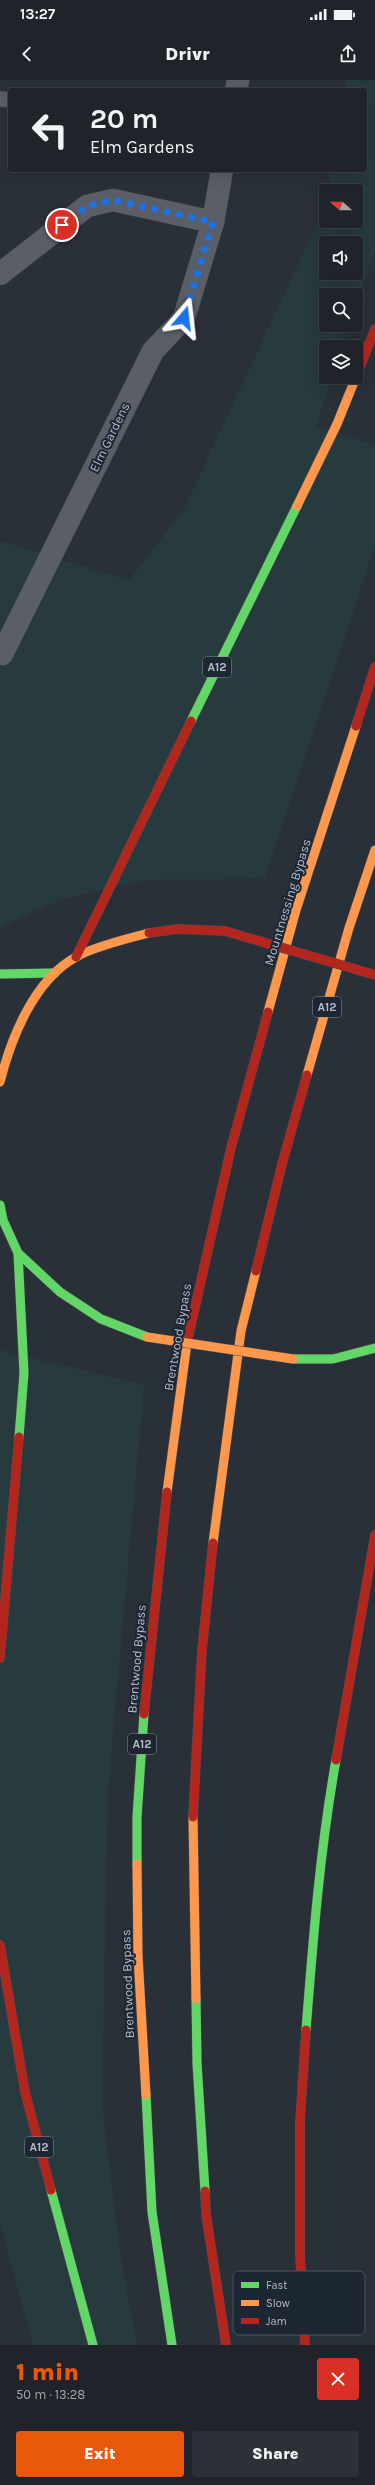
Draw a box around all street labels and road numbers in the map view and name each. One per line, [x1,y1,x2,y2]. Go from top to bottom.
street label: Elm Gardens [86,400,133,474]
road number: A12 [203,657,231,677]
street label: Mountnessing Bypass [261,837,314,967]
road number: A12 [313,997,341,1017]
street label: Brentwood Bypass [161,1282,194,1392]
street label: Brentwood Bypass [124,1604,149,1714]
road number: A12 [128,1734,156,1754]
street label: Brentwood Bypass [118,1929,137,2039]
road number: A12 [25,2137,53,2157]

